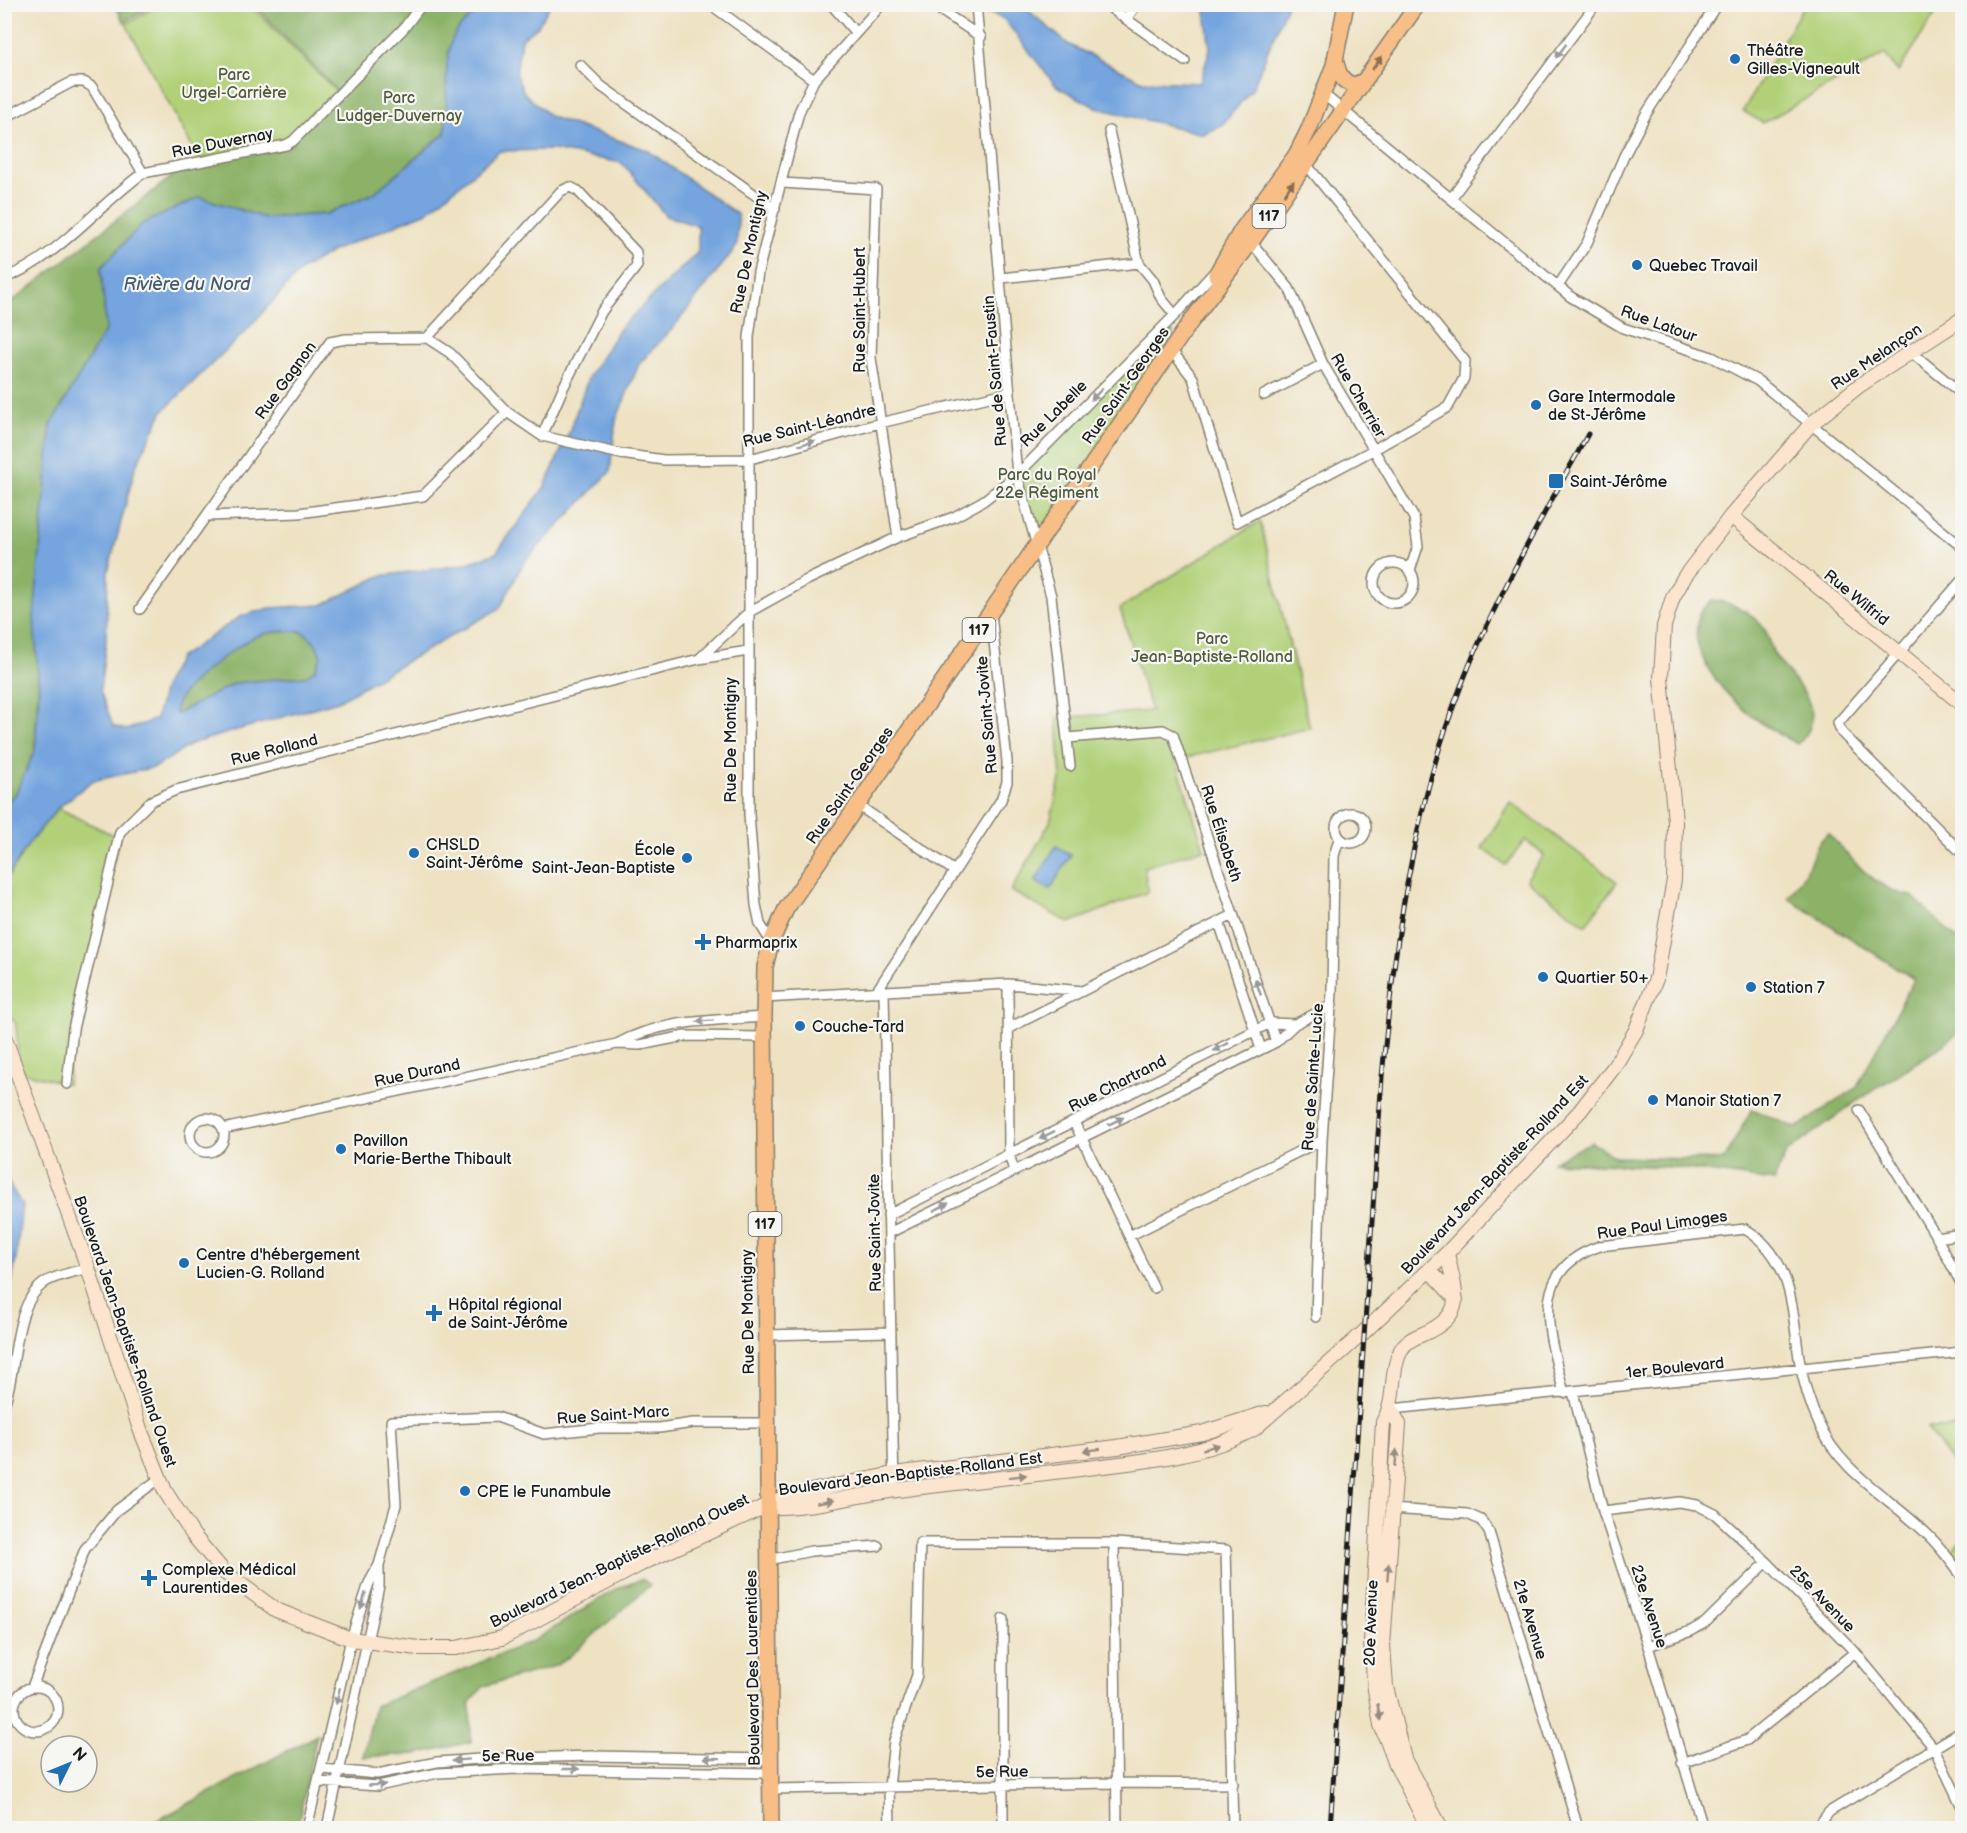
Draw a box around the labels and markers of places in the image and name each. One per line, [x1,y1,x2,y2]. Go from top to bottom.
place label: Théâtre Gilles-Vigneault [1747,42,1860,79]
marker: Théâtre Gilles-Vigneault [1728,52,1742,66]
place label: Quebec Travail [1649,257,1758,276]
marker: Quebec Travail [1630,258,1644,272]
place label: Gare Intermodale de St-Jérôme [1548,388,1676,425]
marker: Gare Intermodale de St-Jérôme [1529,398,1543,412]
marker: Saint-Jérôme [1547,472,1565,490]
place label: Saint-Jérôme [1570,473,1668,492]
place label: CHSLD Saint-Jérôme [426,836,524,873]
place label: École Saint-Jean-Baptiste [532,839,675,878]
marker: CHSLD Saint-Jérôme [407,846,421,860]
marker: École Saint-Jean-Baptiste [680,851,694,865]
place label: Pharmaprix [715,934,798,953]
marker: Pharmaprix [696,935,710,949]
place label: Quartier 50+ [1555,969,1649,988]
marker: Quartier 50+ [1536,970,1550,984]
place label: Station 7 [1763,979,1825,998]
marker: Station 7 [1744,980,1758,994]
place label: Couche-Tard [812,1018,904,1037]
marker: Couche-Tard [793,1019,807,1033]
place label: Manoir Station 7 [1665,1092,1781,1111]
marker: Manoir Station 7 [1646,1093,1660,1107]
place label: Pavillon Marie-Berthe Thibault [353,1132,512,1169]
marker: Pavillon Marie-Berthe Thibault [334,1142,348,1156]
place label: Centre d'hébergement Lucien-G. Rolland [196,1246,360,1283]
marker: Centre d'hébergement Lucien-G. Rolland [177,1256,191,1270]
place label: Hôpital régional de Saint-Jérôme [448,1296,568,1333]
marker: Hôpital régional de Saint-Jérôme [425,1304,443,1322]
place label: CPE le Funambule [477,1483,612,1502]
marker: CPE le Funambule [458,1484,472,1498]
place label: Complexe Médical Laurentides [162,1561,296,1598]
marker: Complexe Médical Laurentides [140,1569,158,1587]

